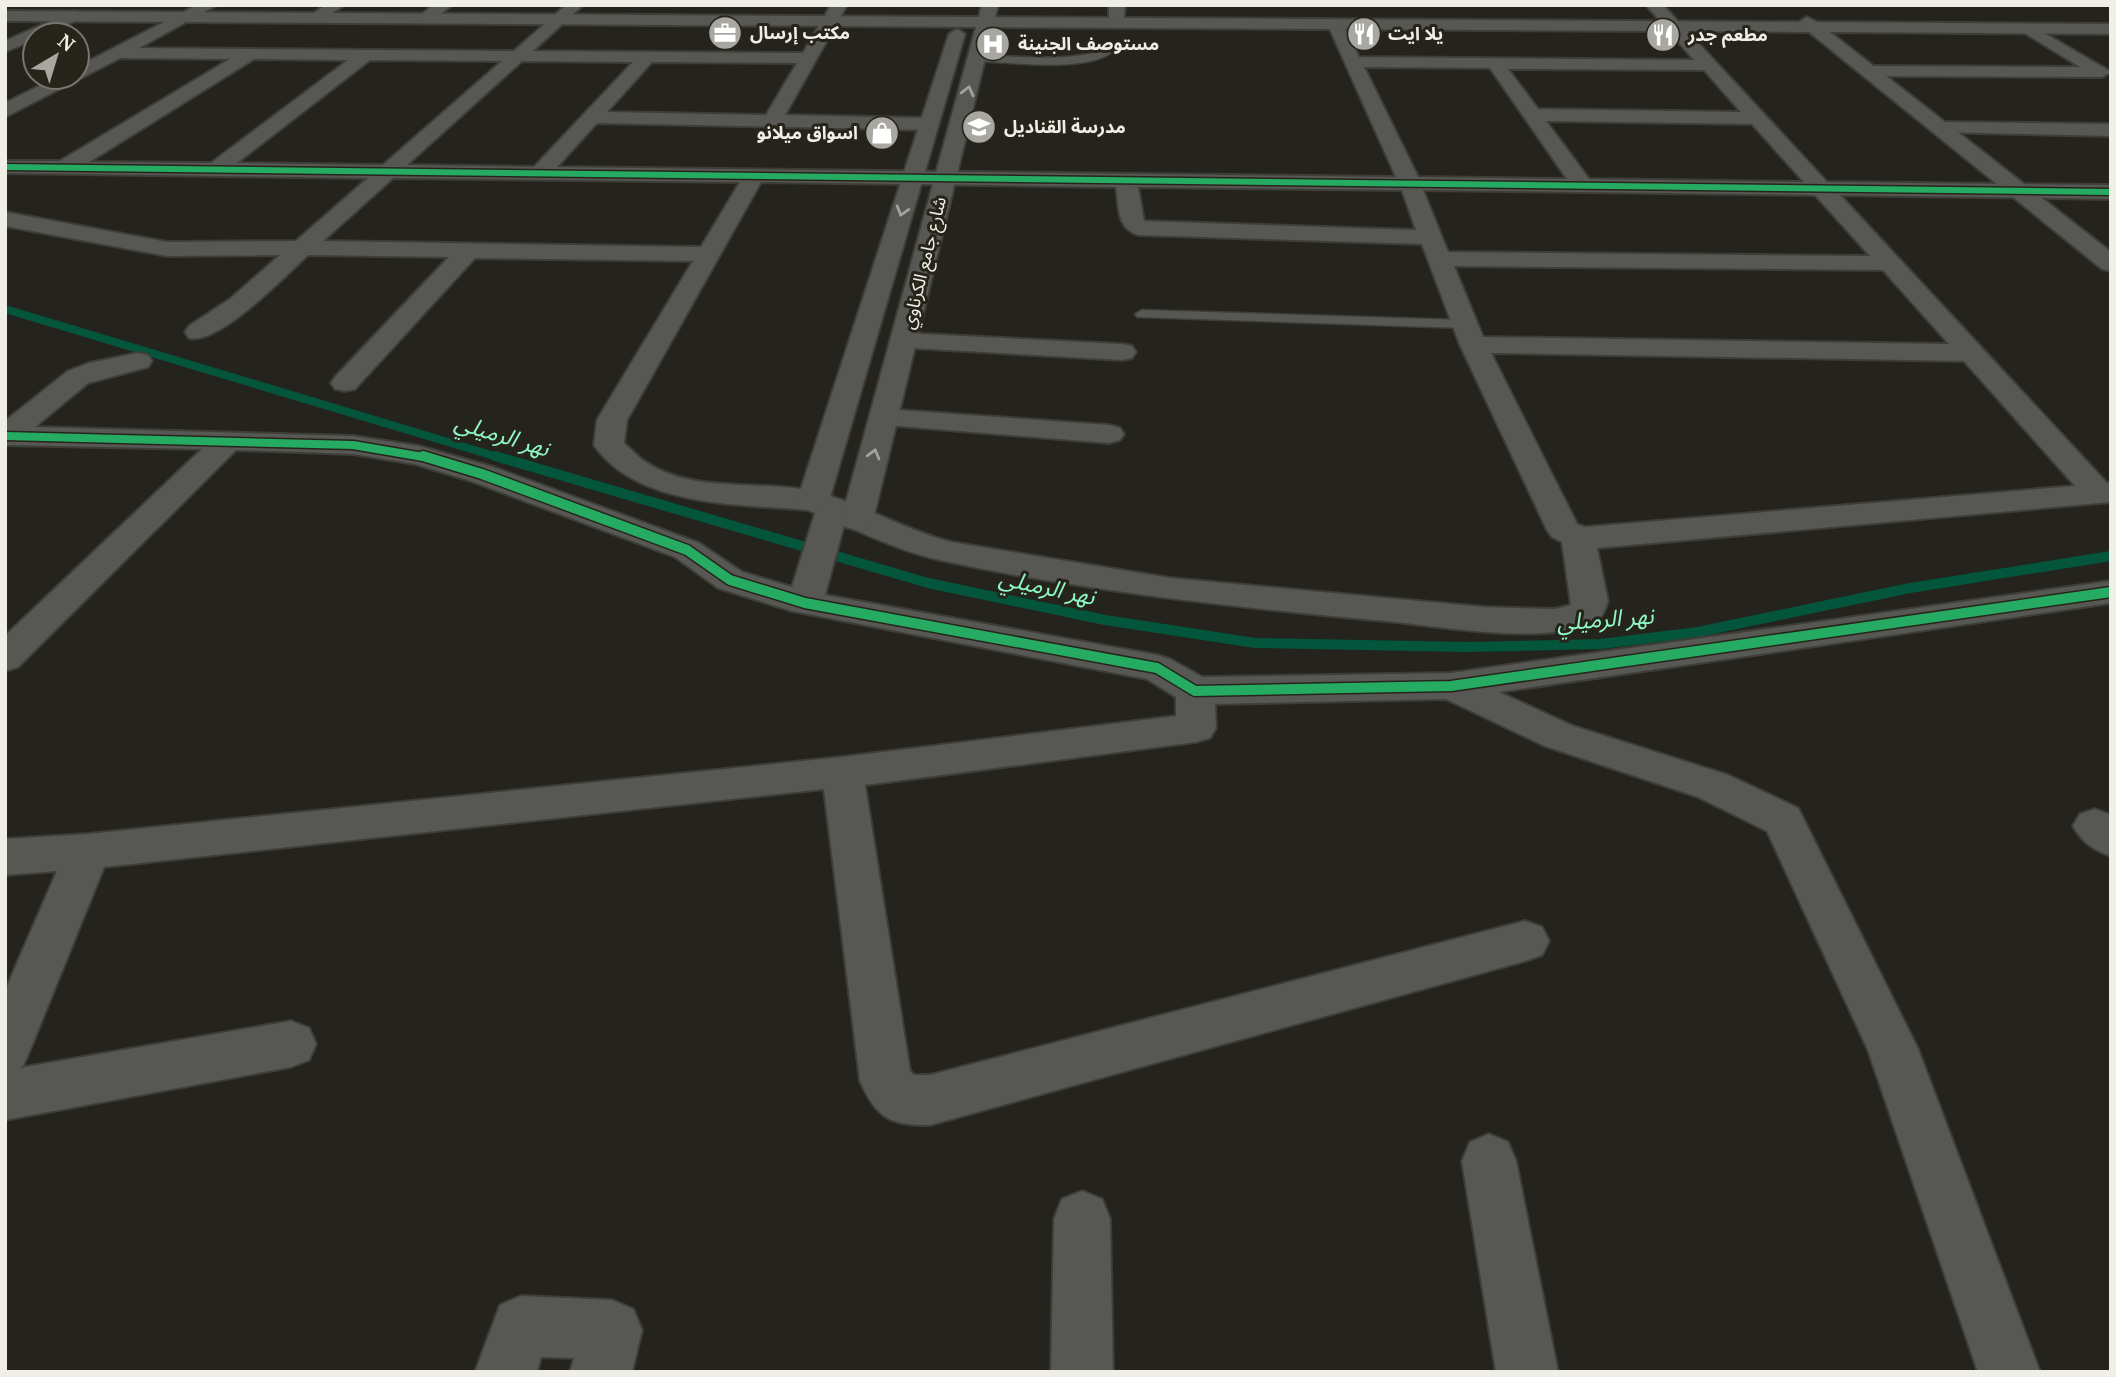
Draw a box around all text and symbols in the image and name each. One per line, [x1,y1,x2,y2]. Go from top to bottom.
office icon: مكتب إرسال [706,14,744,52]
restaurant icon: يلا ايت [1345,15,1383,53]
restaurant icon: مطعم جدر [1644,16,1682,54]
place label: مكتب إرسال [750,20,850,45]
north arrow [21,21,91,91]
place label: يلا ايت [1388,21,1443,45]
place label: مطعم جدر [1687,22,1768,48]
hospital icon: مستوصف الجنينة [974,25,1012,63]
text: N [53,28,80,57]
place label: مستوصف الجنينة [1018,31,1159,55]
one-way arrow [960,86,974,98]
school or university icon: مدرسة القناديل [960,108,998,146]
shop icon: اسواق ميلانو [863,114,901,152]
place label: مدرسة القناديل [1004,114,1126,138]
place label: اسواق ميلانو [757,120,858,144]
street label: شارع جامع الكرناوي [895,194,954,332]
one-way arrow [896,205,911,217]
water label: نهر الرميلي [450,405,555,467]
one-way arrow [866,448,880,460]
water label: نهر الرميلي [996,560,1100,615]
water label: نهر الرميلي [1555,599,1657,641]

